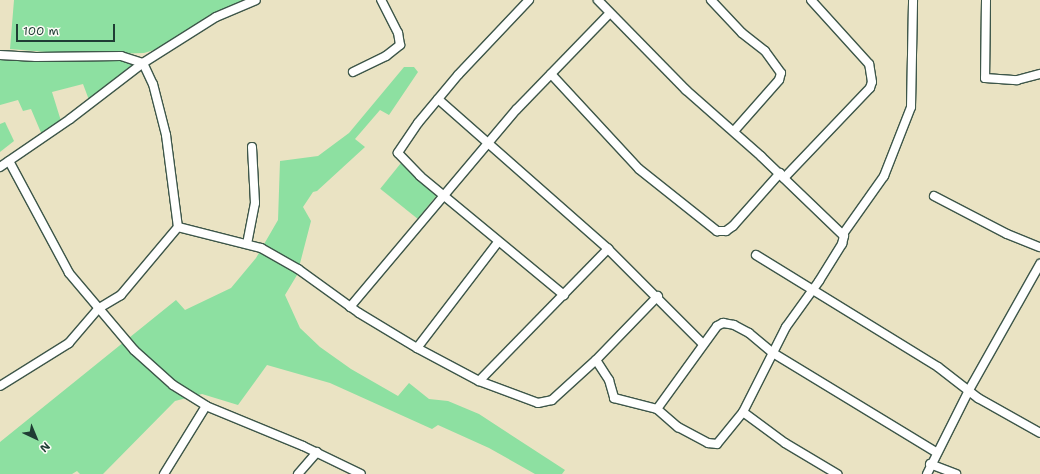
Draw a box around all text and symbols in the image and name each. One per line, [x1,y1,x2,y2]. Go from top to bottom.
scale bar [18,16,117,42]
text: 100 m [23,23,59,39]
north arrow [16,418,56,458]
text: N [36,439,53,455]

